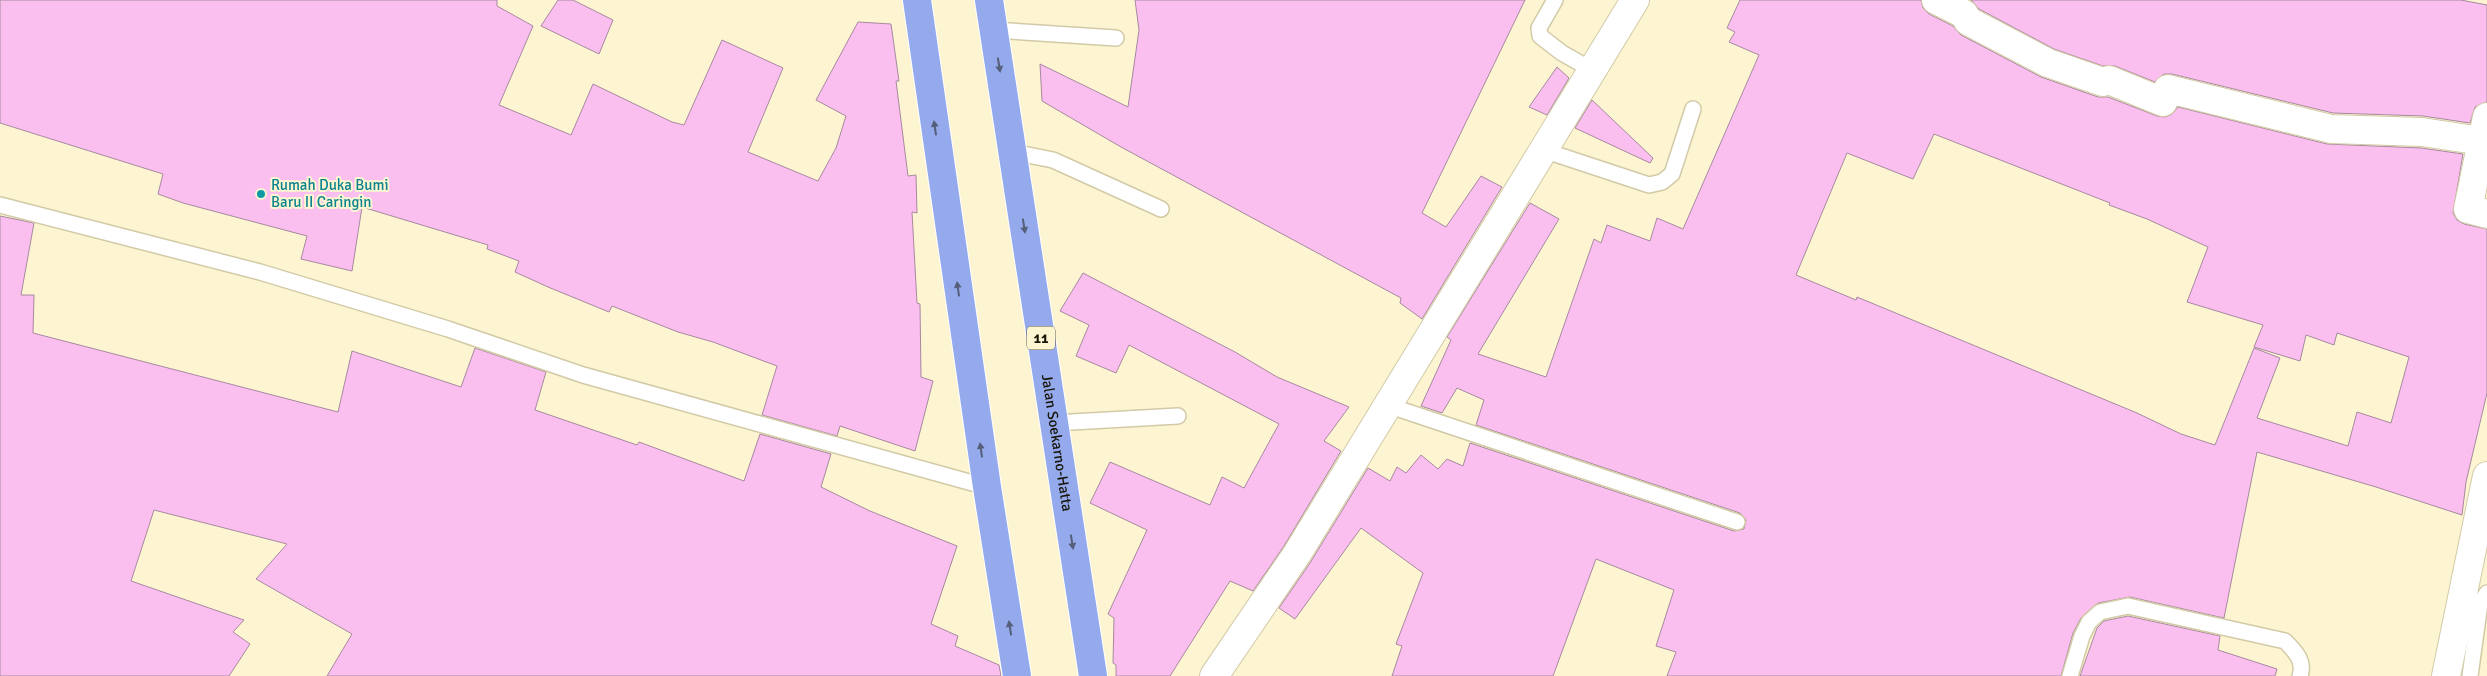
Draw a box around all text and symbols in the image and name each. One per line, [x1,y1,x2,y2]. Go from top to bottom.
one-way arrow [996,58,1004,74]
one-way arrow [931,120,939,136]
place label: Rumah Duka Bumi Baru II Caringin [271,176,389,211]
marker: Rumah Duka Bumi Baru II Caringin [255,188,267,200]
one-way arrow [1020,218,1028,234]
one-way arrow [954,281,962,297]
road number: 11 [1027,326,1055,349]
street label: Jalan Soekarno-Hatta [1038,373,1077,513]
one-way arrow [977,442,985,458]
one-way arrow [1068,535,1076,551]
one-way arrow [1005,620,1013,636]

